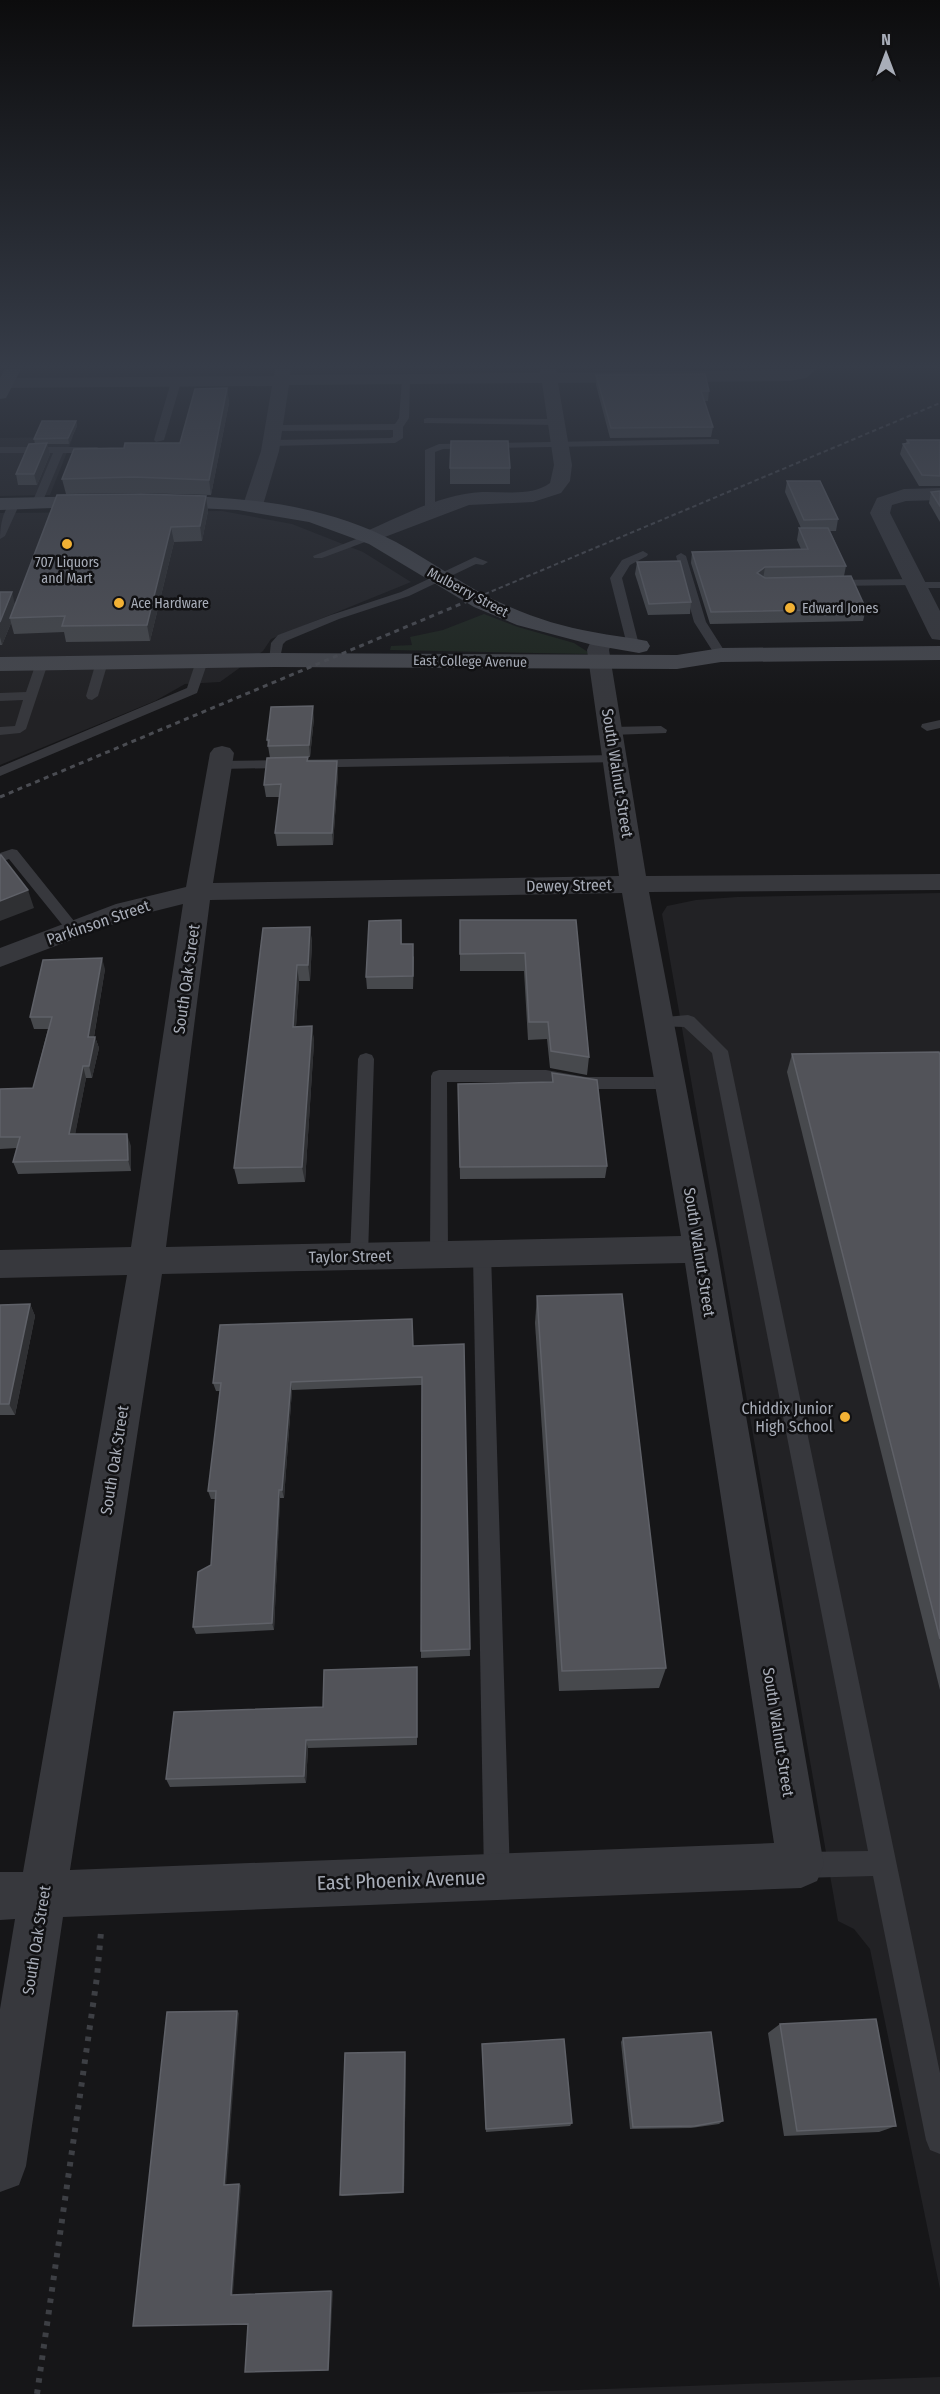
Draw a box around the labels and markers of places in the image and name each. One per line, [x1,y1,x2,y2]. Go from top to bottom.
marker: 707 Liquors and Mart [60,537,74,551]
place label: 707 Liquors and Mart [35,554,99,587]
place label: Ace Hardware [131,595,209,612]
marker: Ace Hardware [112,596,126,610]
place label: Edward Jones [802,600,878,617]
marker: Edward Jones [783,601,797,615]
place label: Chiddix Junior High School [741,1399,833,1436]
marker: Chiddix Junior High School [838,1410,852,1424]

